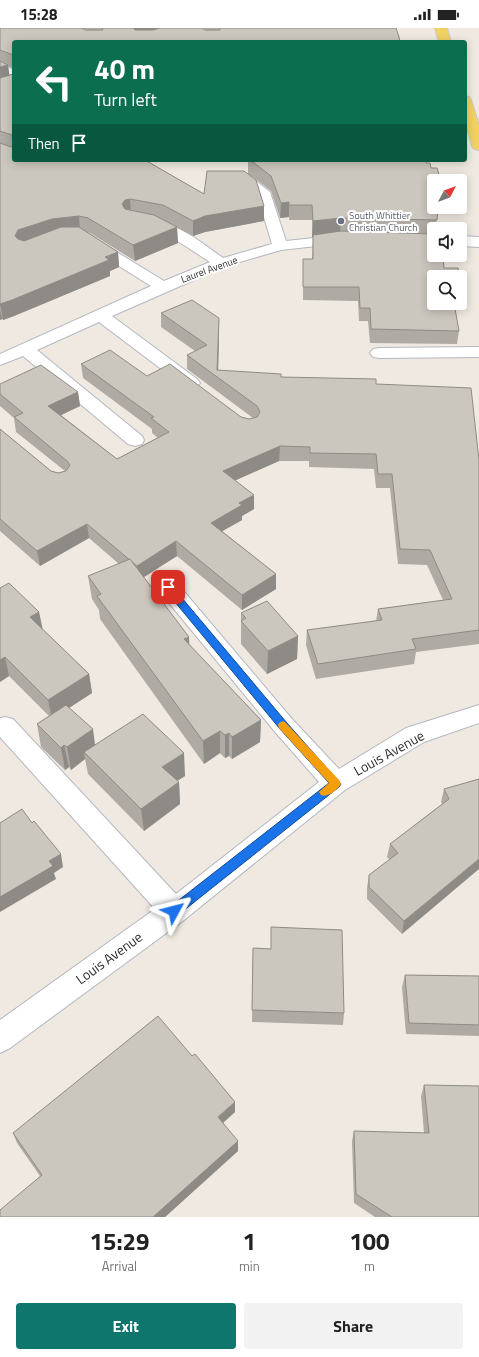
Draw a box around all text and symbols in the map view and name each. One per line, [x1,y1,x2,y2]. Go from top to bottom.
text: 15:28 [20,3,57,26]
text: 40 m [94,47,155,90]
icon: left [28,56,80,108]
text: Turn left [94,86,157,113]
text: Then [28,132,60,155]
icon: arrive [68,132,90,154]
north arrow [427,174,467,214]
map controls [427,174,467,310]
place label: South Whittier Christian Church [349,208,418,235]
marker: South Whittier Christian Church [336,216,346,226]
button: sound [427,222,467,262]
street label: Laurel Avenue [179,252,240,287]
button: search [427,270,467,310]
pin [151,570,185,604]
icon: arrive [157,576,179,598]
street label: Louis Avenue [350,724,428,781]
position arrow [153,890,195,932]
street label: Louis Avenue [71,926,146,989]
text: 15:29 [90,1223,149,1259]
text: 1 [243,1223,256,1259]
text: 100 [349,1223,389,1259]
text: Arrival [102,1256,137,1276]
text: min [239,1256,260,1276]
text: m [364,1256,375,1276]
button: Exit [16,1303,236,1349]
button: Share [244,1303,463,1349]

